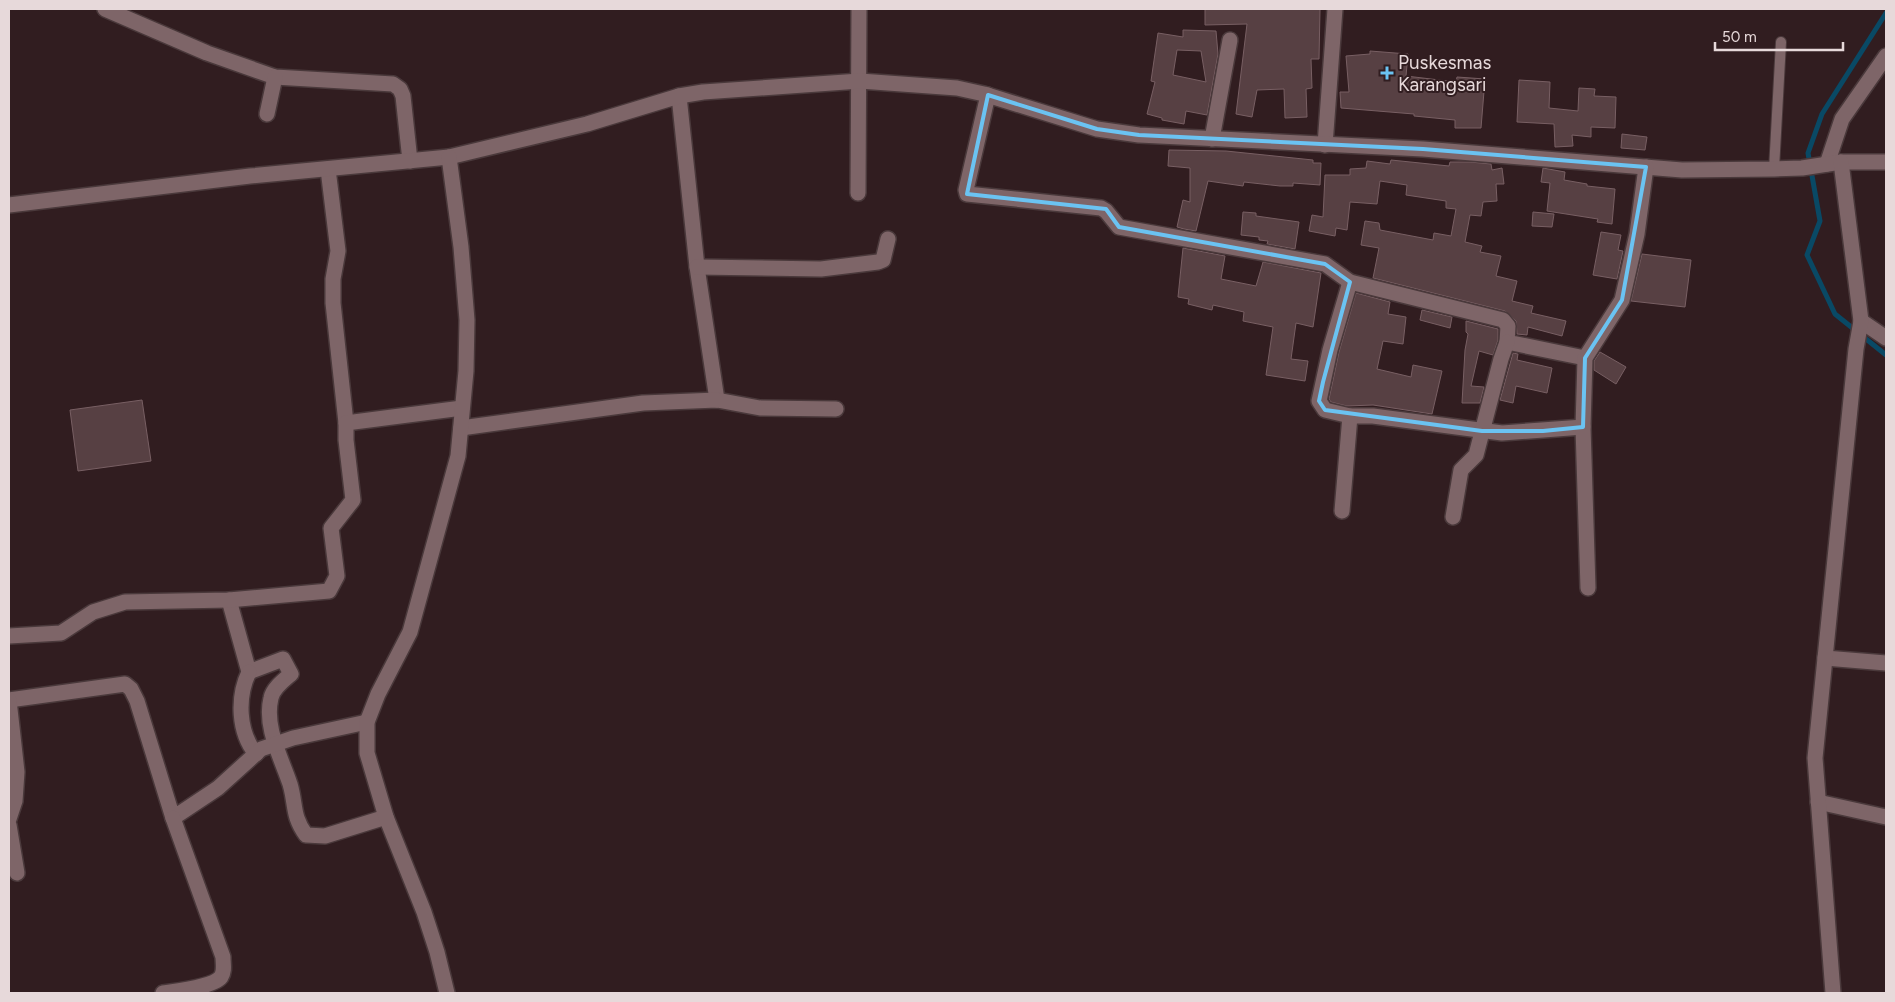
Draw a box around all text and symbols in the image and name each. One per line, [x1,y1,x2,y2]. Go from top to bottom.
scale bar [1715,20,1842,52]
text: 50 m [1722,28,1757,46]
place label: Puskesmas Karangsari [1398,51,1491,96]
marker: Puskesmas Karangsari [1380,66,1394,80]

